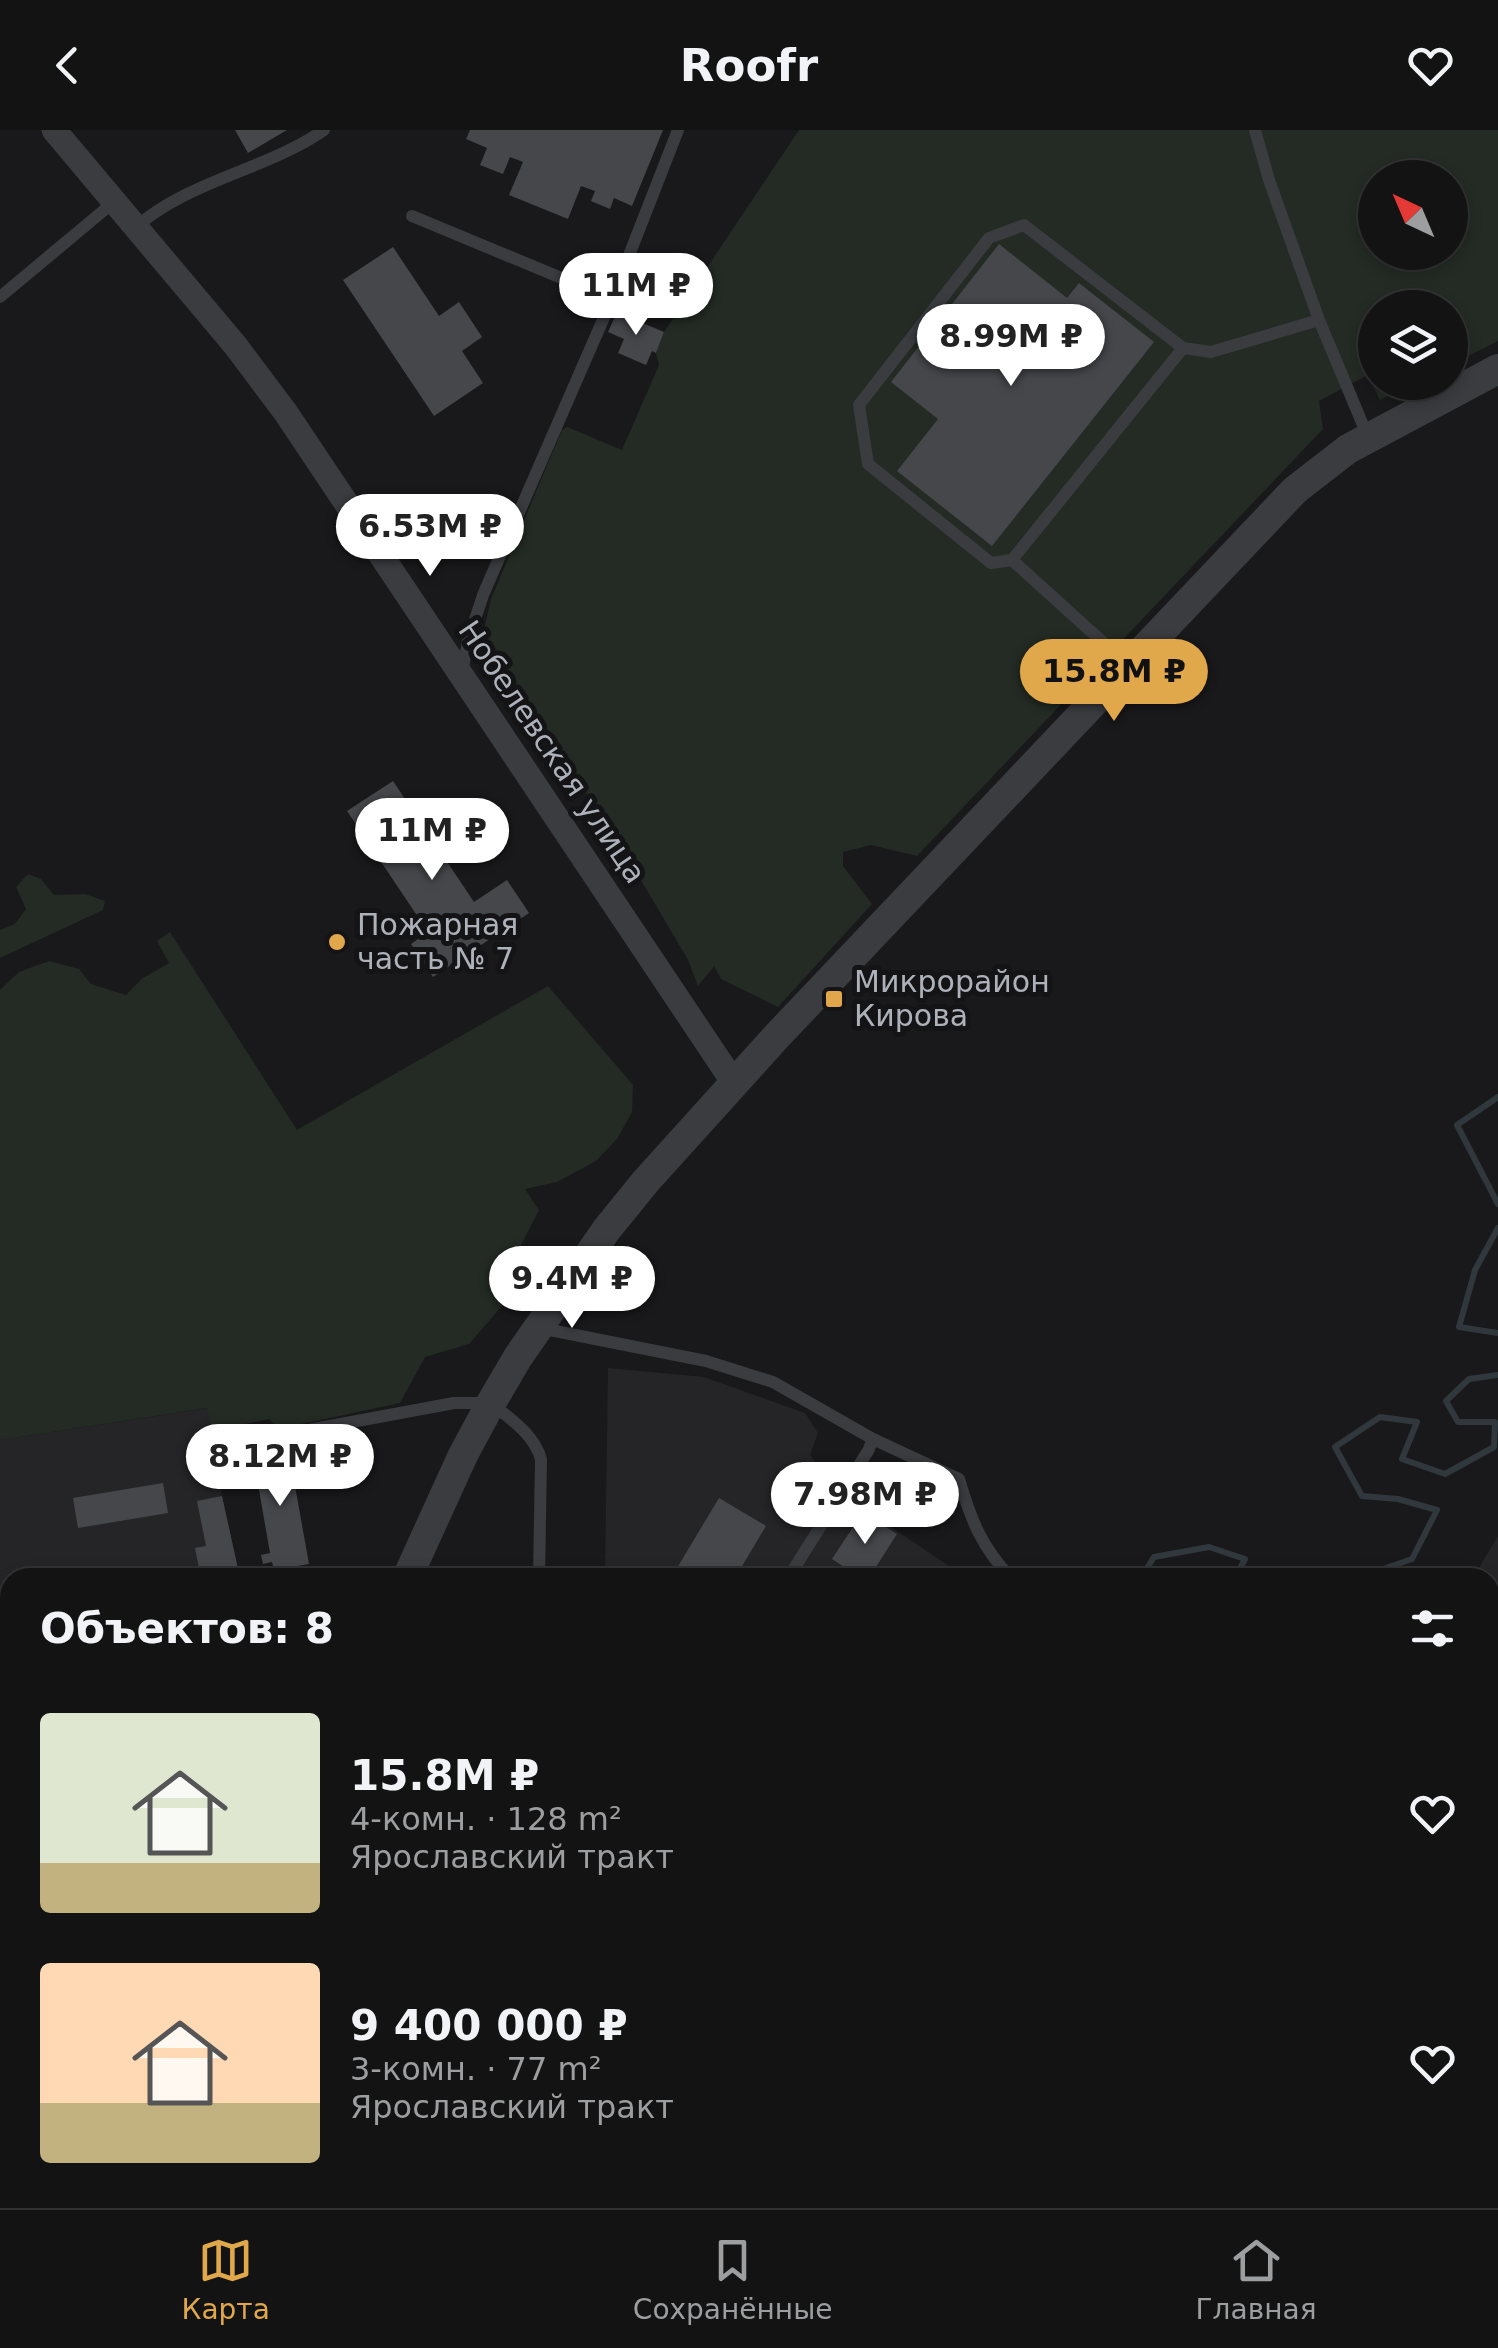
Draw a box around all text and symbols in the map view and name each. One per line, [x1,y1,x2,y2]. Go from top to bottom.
icon: back [40,38,95,93]
icon: heart [1403,38,1458,93]
text: Roofr [680,39,818,92]
north arrow [1358,160,1468,270]
map controls [1358,160,1468,400]
pin: 11M ₽ [566,253,706,338]
text: 11M ₽ [581,266,691,304]
button: layers [1358,290,1468,400]
pin: 8.99M ₽ [919,304,1103,389]
text: 8.99M ₽ [939,317,1083,355]
pin: 6.53M ₽ [338,494,522,579]
text: 6.53M ₽ [358,507,502,545]
street label: Нобелевская улица [452,614,653,890]
pin: 15.8M ₽ [1022,639,1206,724]
text: 15.8M ₽ [1042,652,1186,690]
pin: 11M ₽ [362,798,502,883]
text: 11M ₽ [377,811,487,849]
place label: Пожарная часть № 7 [357,907,518,976]
marker: Пожарная часть № 7 [326,931,348,953]
place label: Микрорайон Кирова [854,964,1050,1033]
marker: Микрорайон Кирова [823,988,845,1010]
pin: 9.4M ₽ [491,1246,653,1331]
text: 9.4M ₽ [511,1259,633,1297]
pin: 8.12M ₽ [188,1424,372,1509]
text: 8.12M ₽ [208,1437,352,1475]
pin: 7.98M ₽ [773,1462,957,1547]
text: 7.98M ₽ [793,1475,937,1513]
icon: filters [1405,1601,1460,1656]
text: Объектов: 8 [40,1604,334,1653]
text: 15.8M ₽ [350,1751,539,1800]
icon: home [120,1753,240,1873]
icon: heart [1405,1786,1460,1841]
text: 4-комн. · 128 m² [350,1800,622,1838]
text: Ярославский тракт [350,1838,674,1876]
text: 9 400 000 ₽ [350,2001,628,2050]
icon: home [120,2003,240,2123]
icon: heart [1405,2036,1460,2091]
text: 3-комн. · 77 m² [350,2050,601,2088]
text: Ярославский тракт [350,2088,674,2126]
tab: Карта [182,2233,270,2326]
tab: Сохранённые [633,2233,833,2326]
tab: Главная [1196,2233,1316,2326]

